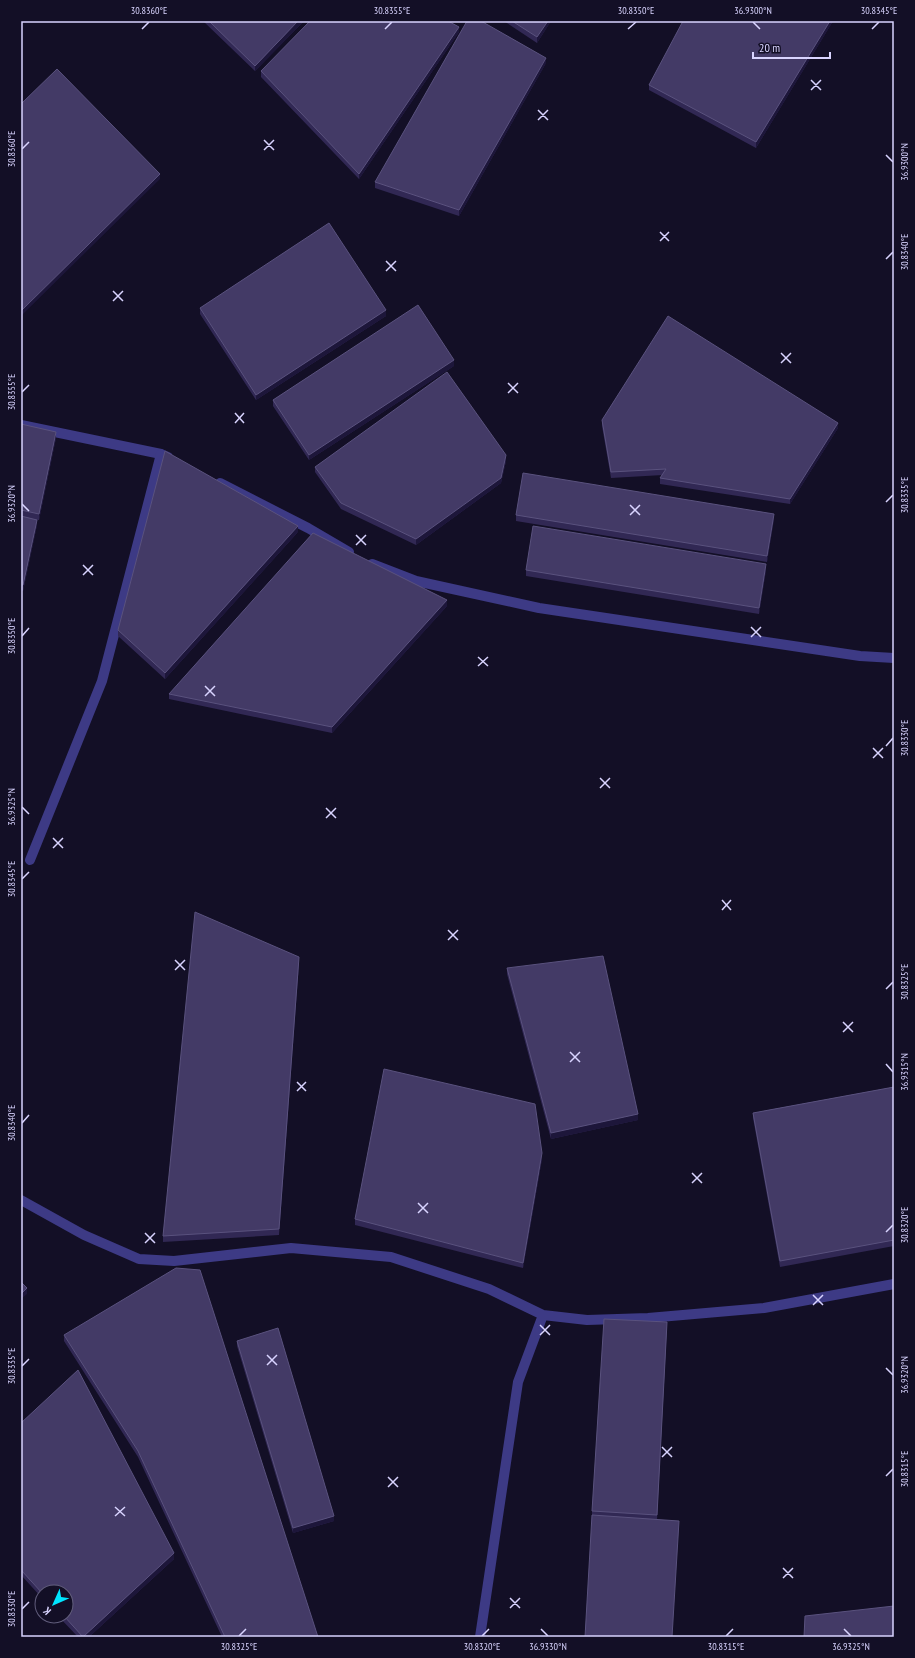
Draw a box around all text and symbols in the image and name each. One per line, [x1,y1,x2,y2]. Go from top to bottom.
text: 30.8360°E [131,4,167,17]
text: 30.8355°E [374,4,410,17]
text: 30.8350°E [618,4,654,17]
text: 36.9300°N [734,4,772,17]
text: 30.8345°E [861,4,897,17]
scale bar [753,34,830,60]
text: 20 m [759,40,780,55]
text: 30.8360°E [5,131,18,167]
text: 36.9300°N [898,143,911,181]
text: 30.8340°E [898,234,911,270]
text: 30.8355°E [5,374,18,410]
text: 30.8335°E [898,477,911,513]
text: 36.9320°N [5,485,18,523]
text: 30.8350°E [5,618,18,654]
text: 30.8330°E [898,720,911,756]
text: 36.9325°N [5,788,18,826]
text: 30.8345°E [5,861,18,897]
text: 30.8325°E [898,964,911,1000]
text: 36.9315°N [898,1053,911,1091]
text: 30.8340°E [5,1105,18,1141]
text: 30.8320°E [898,1207,911,1243]
text: 30.8335°E [5,1348,18,1384]
text: 36.9320°N [898,1356,911,1394]
text: 30.8315°E [898,1451,911,1487]
north arrow [34,1584,74,1624]
text: 30.8330°E [5,1591,18,1627]
text: K [40,1604,54,1618]
text: 30.8325°E [221,1640,257,1653]
text: 30.8320°E [464,1640,500,1653]
text: 36.9330°N [529,1640,567,1653]
text: 30.8315°E [708,1640,744,1653]
text: 36.9325°N [832,1640,870,1653]

